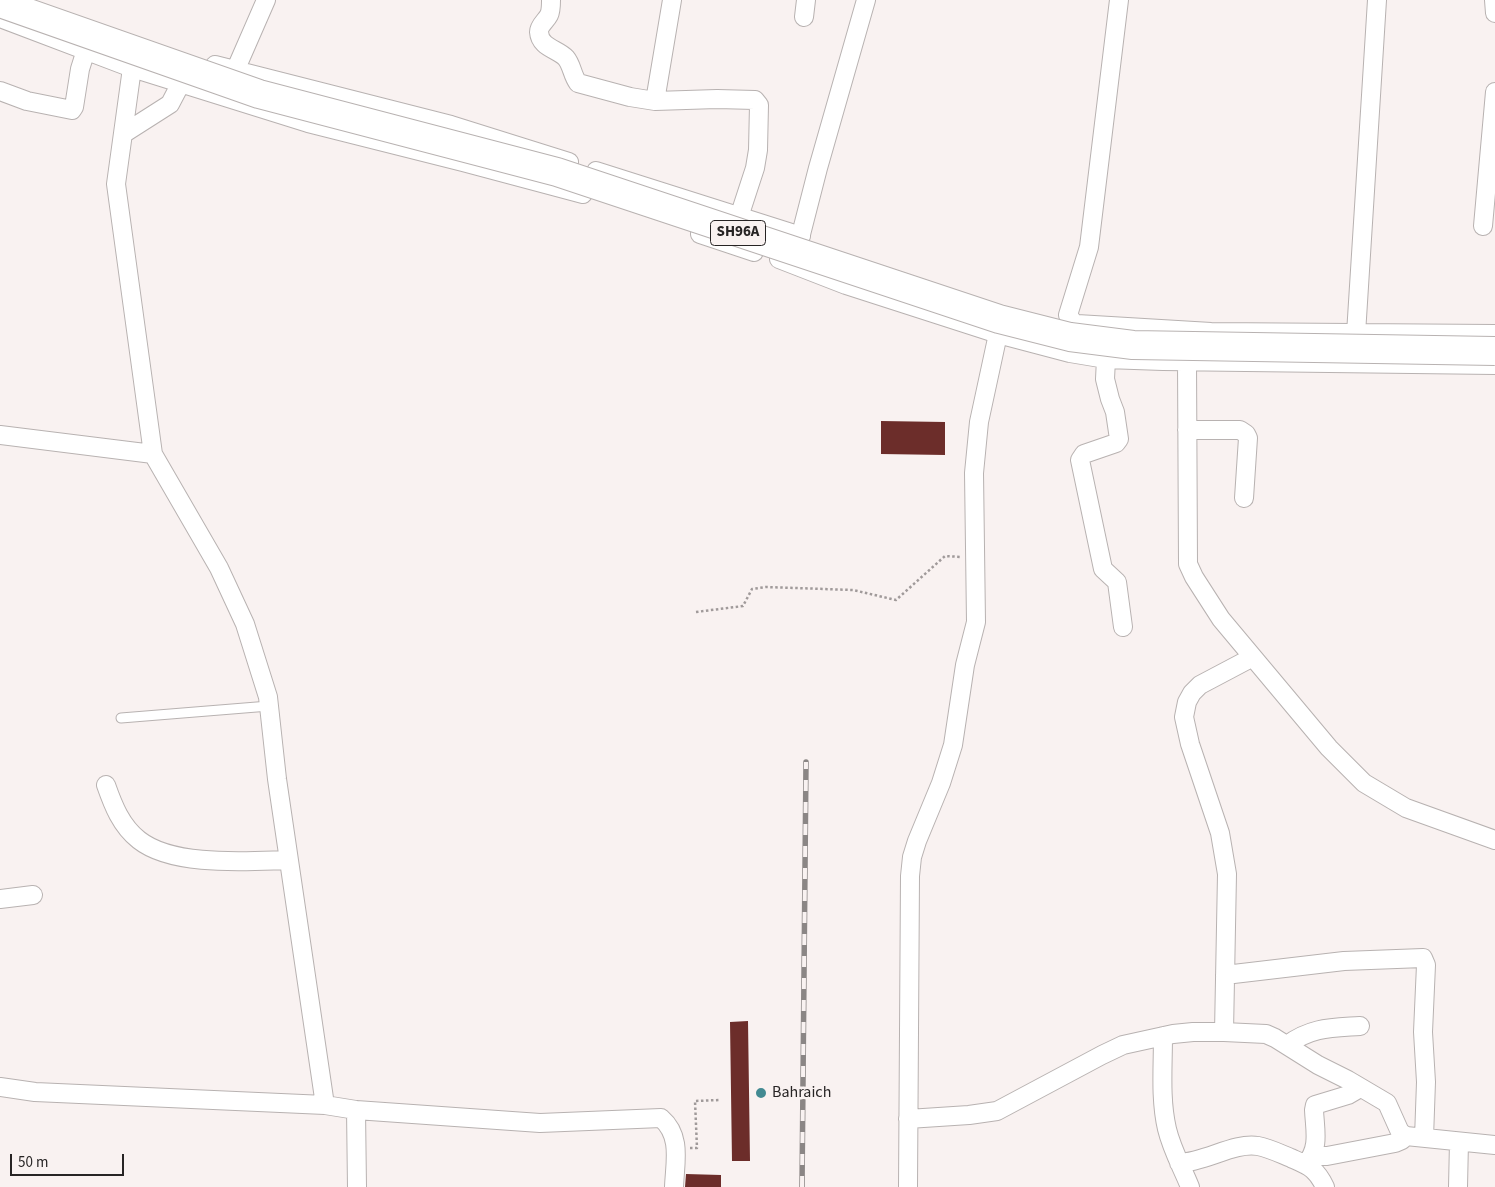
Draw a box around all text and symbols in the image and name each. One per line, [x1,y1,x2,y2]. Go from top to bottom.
road number: SH96A [710,220,766,246]
place label: Bahraich [772,1083,831,1103]
marker: Bahraich [754,1086,768,1100]
scale bar [12,1144,126,1176]
text: 50 m [18,1152,48,1173]

